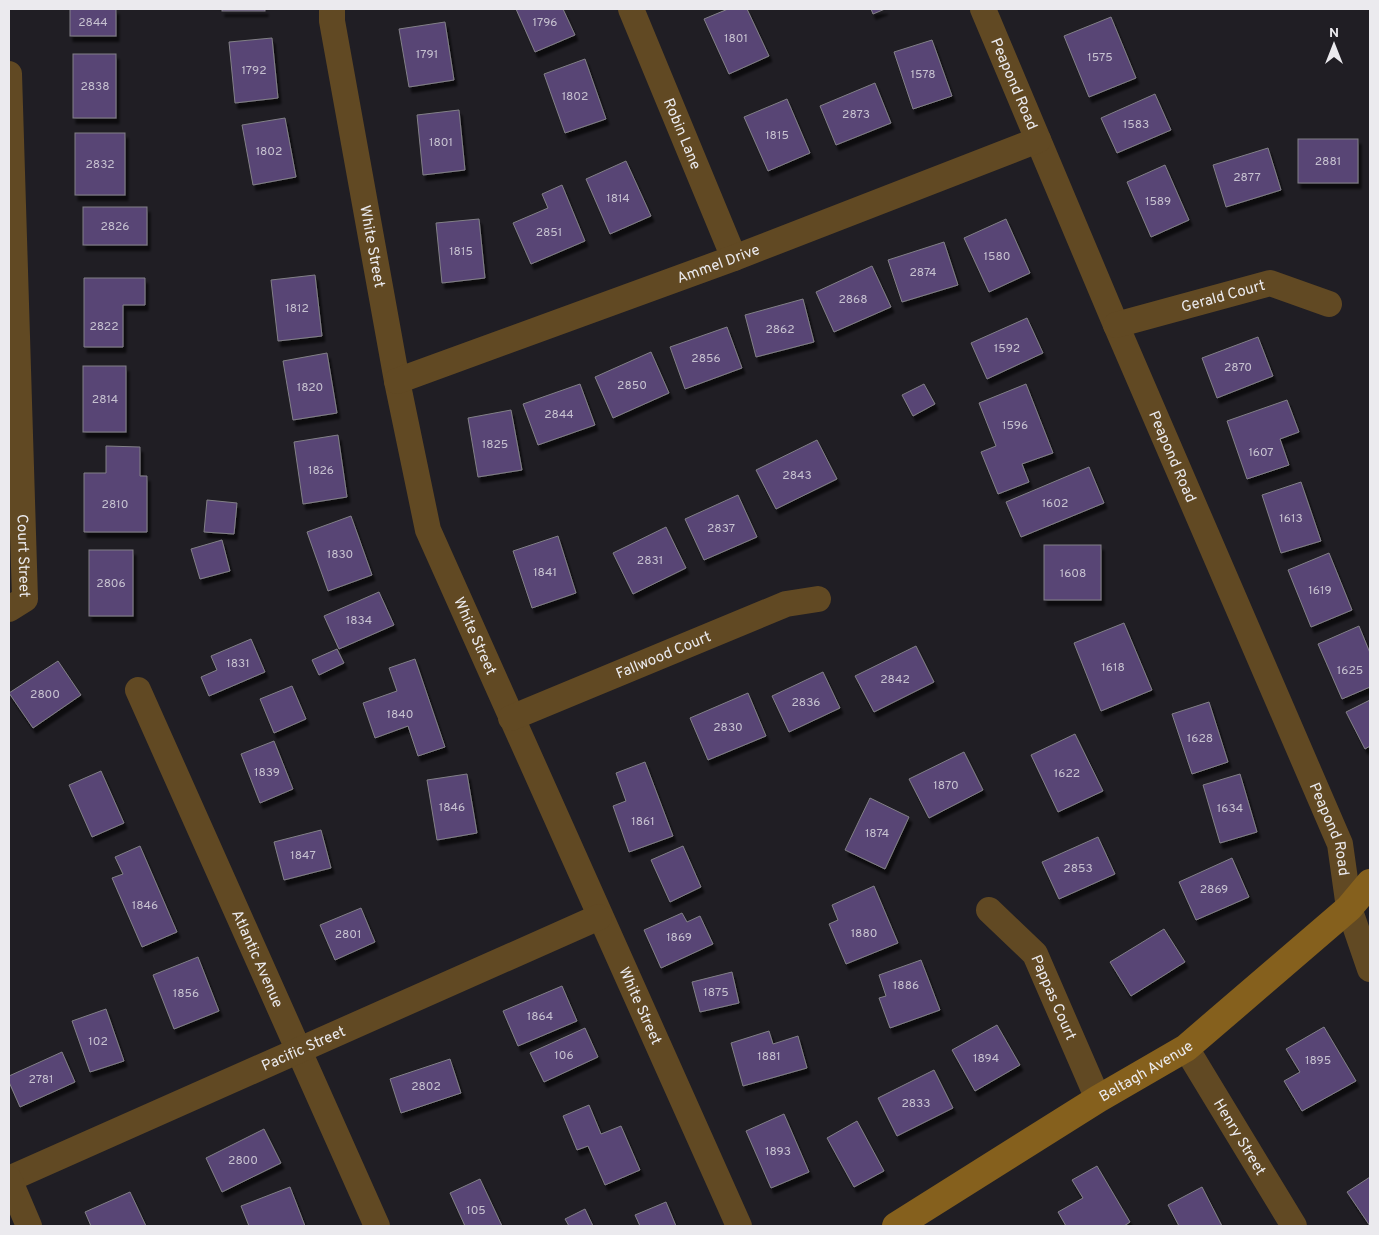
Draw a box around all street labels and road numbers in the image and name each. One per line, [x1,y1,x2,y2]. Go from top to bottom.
street label: Peapond Road [985,35,1041,133]
street label: Robin Lane [658,96,704,173]
street label: White Street [354,204,388,289]
street label: Ammel Drive [675,241,763,289]
street label: Gerald Court [1179,277,1268,318]
street label: Peapond Road [1143,408,1199,506]
street label: Court Street [11,514,33,598]
street label: White Street [448,595,500,678]
street label: Fallwood Court [614,628,714,684]
street label: Peapond Road [1304,780,1352,877]
street label: Atlantic Avenue [226,907,287,1011]
street label: Pappas Court [1026,952,1079,1044]
street label: White Street [614,964,665,1048]
street label: Pacific Street [259,1023,349,1077]
street label: Beltagh Avenue [1096,1038,1198,1107]
street label: Henry Street [1208,1096,1269,1179]

